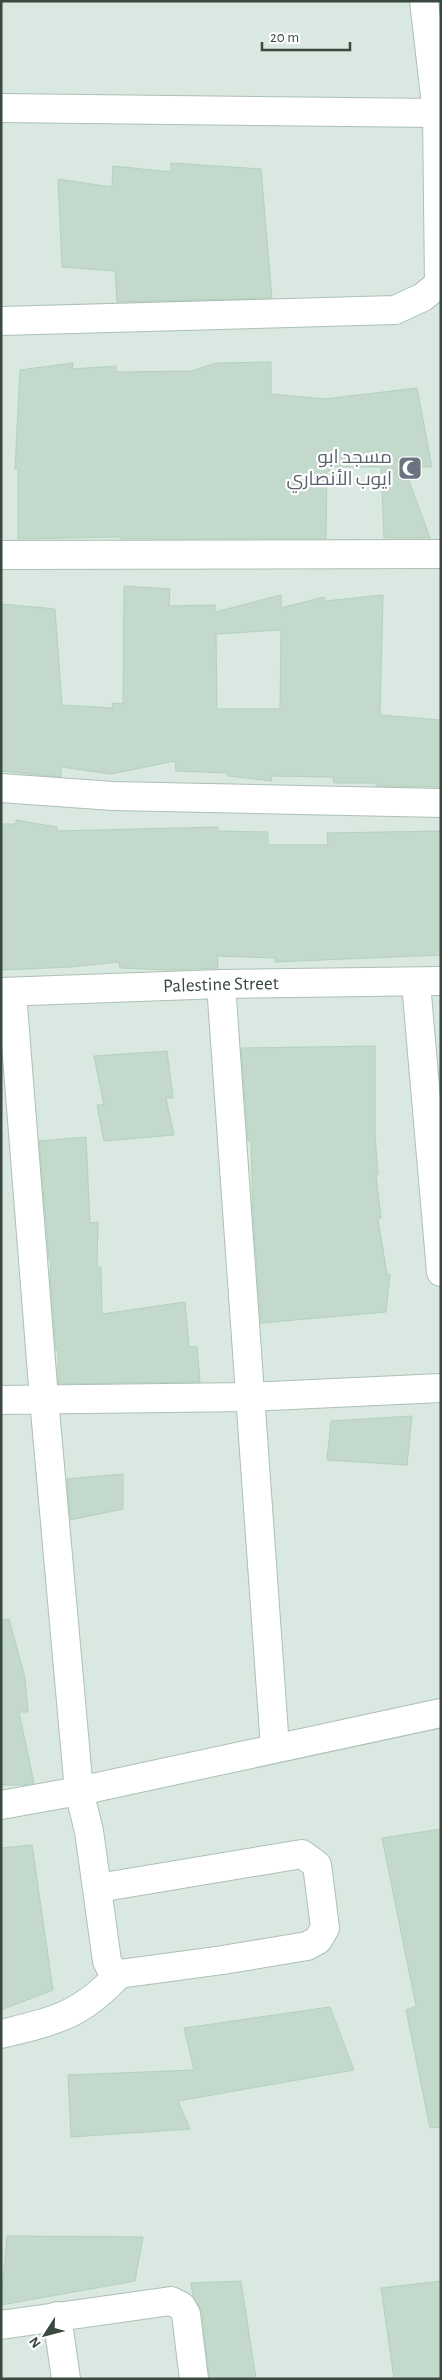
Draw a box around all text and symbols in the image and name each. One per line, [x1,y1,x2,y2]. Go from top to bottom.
scale bar [262,20,350,52]
text: 20 m [270,30,299,45]
place label: مسجد ابو ايوب الأنصاري [286,448,392,493]
mosque icon: مسجد ابو ايوب الأنصاري [397,455,423,481]
street label: Palestine Street [163,974,279,996]
north arrow [20,2310,70,2360]
text: N [27,2334,44,2350]

